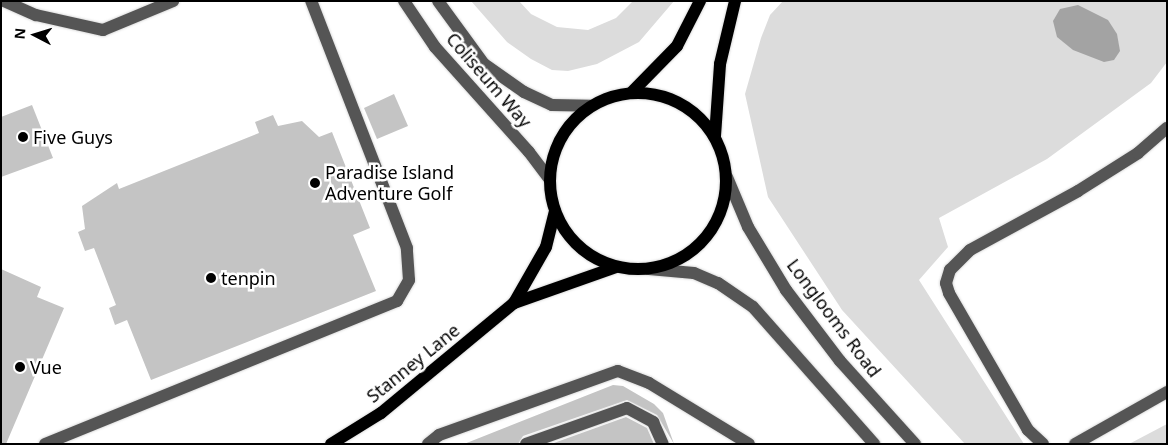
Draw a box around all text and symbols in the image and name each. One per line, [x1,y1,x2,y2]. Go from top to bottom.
north arrow [10,10,60,60]
text: N [10,27,30,40]
street label: Coliseum Way [442,28,536,132]
place label: Five Guys [33,126,113,148]
marker: Five Guys [17,131,29,143]
place label: Paradise Island Adventure Golf [325,162,454,204]
marker: Paradise Island Adventure Golf [309,177,321,189]
street label: Longlooms Road [783,255,885,381]
place label: tenpin [221,267,276,289]
marker: tenpin [205,272,217,284]
street label: Stanney Lane [362,319,464,407]
place label: Vue [30,356,62,378]
marker: Vue [14,361,26,373]

